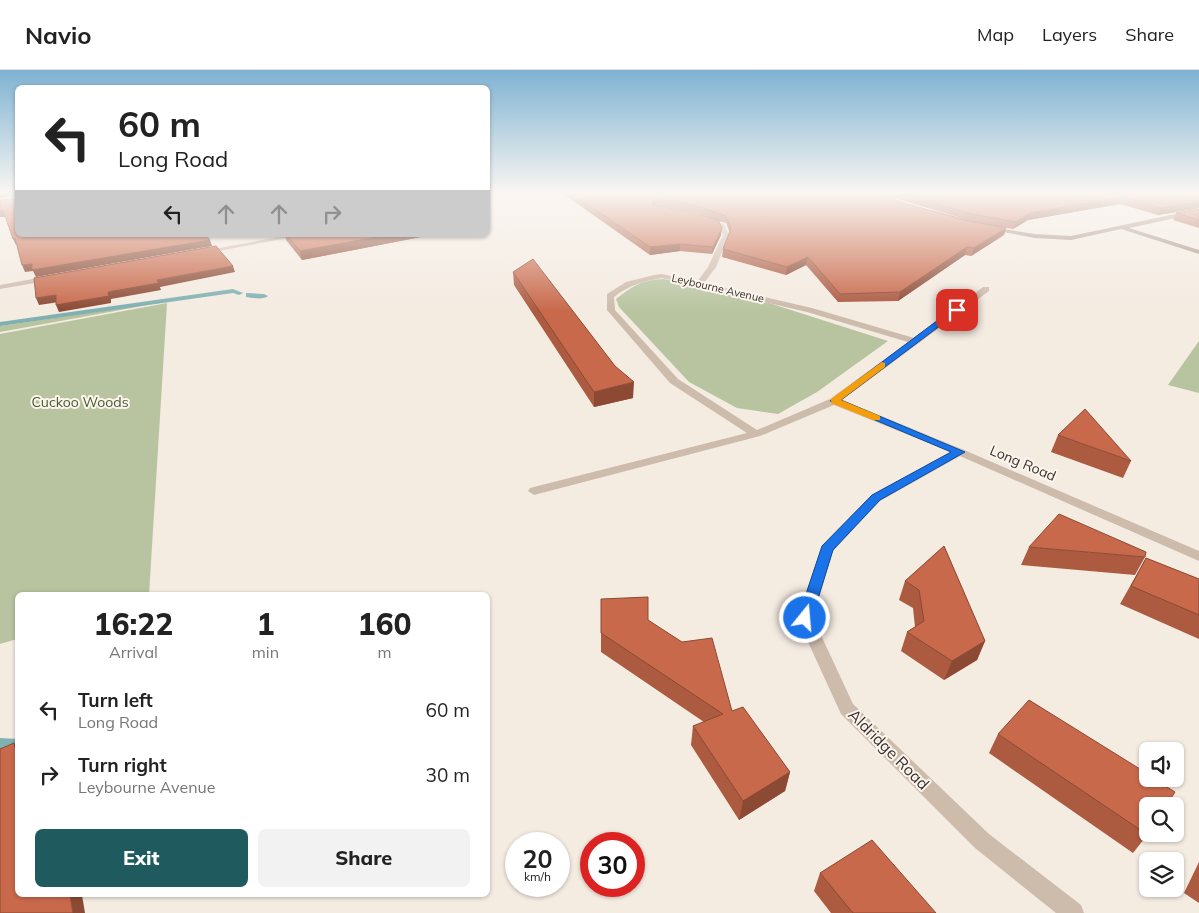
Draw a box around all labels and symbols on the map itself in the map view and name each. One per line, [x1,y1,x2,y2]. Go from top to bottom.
street label: Leybourne Avenue [670,271,766,305]
pin [936,289,978,331]
park label: Cuckoo Woods [31,393,129,411]
street label: Long Road [987,441,1059,485]
position arrow [778,591,830,643]
street label: Aldridge Road [844,704,934,794]
speed limit sign: 30 [580,832,645,897]

